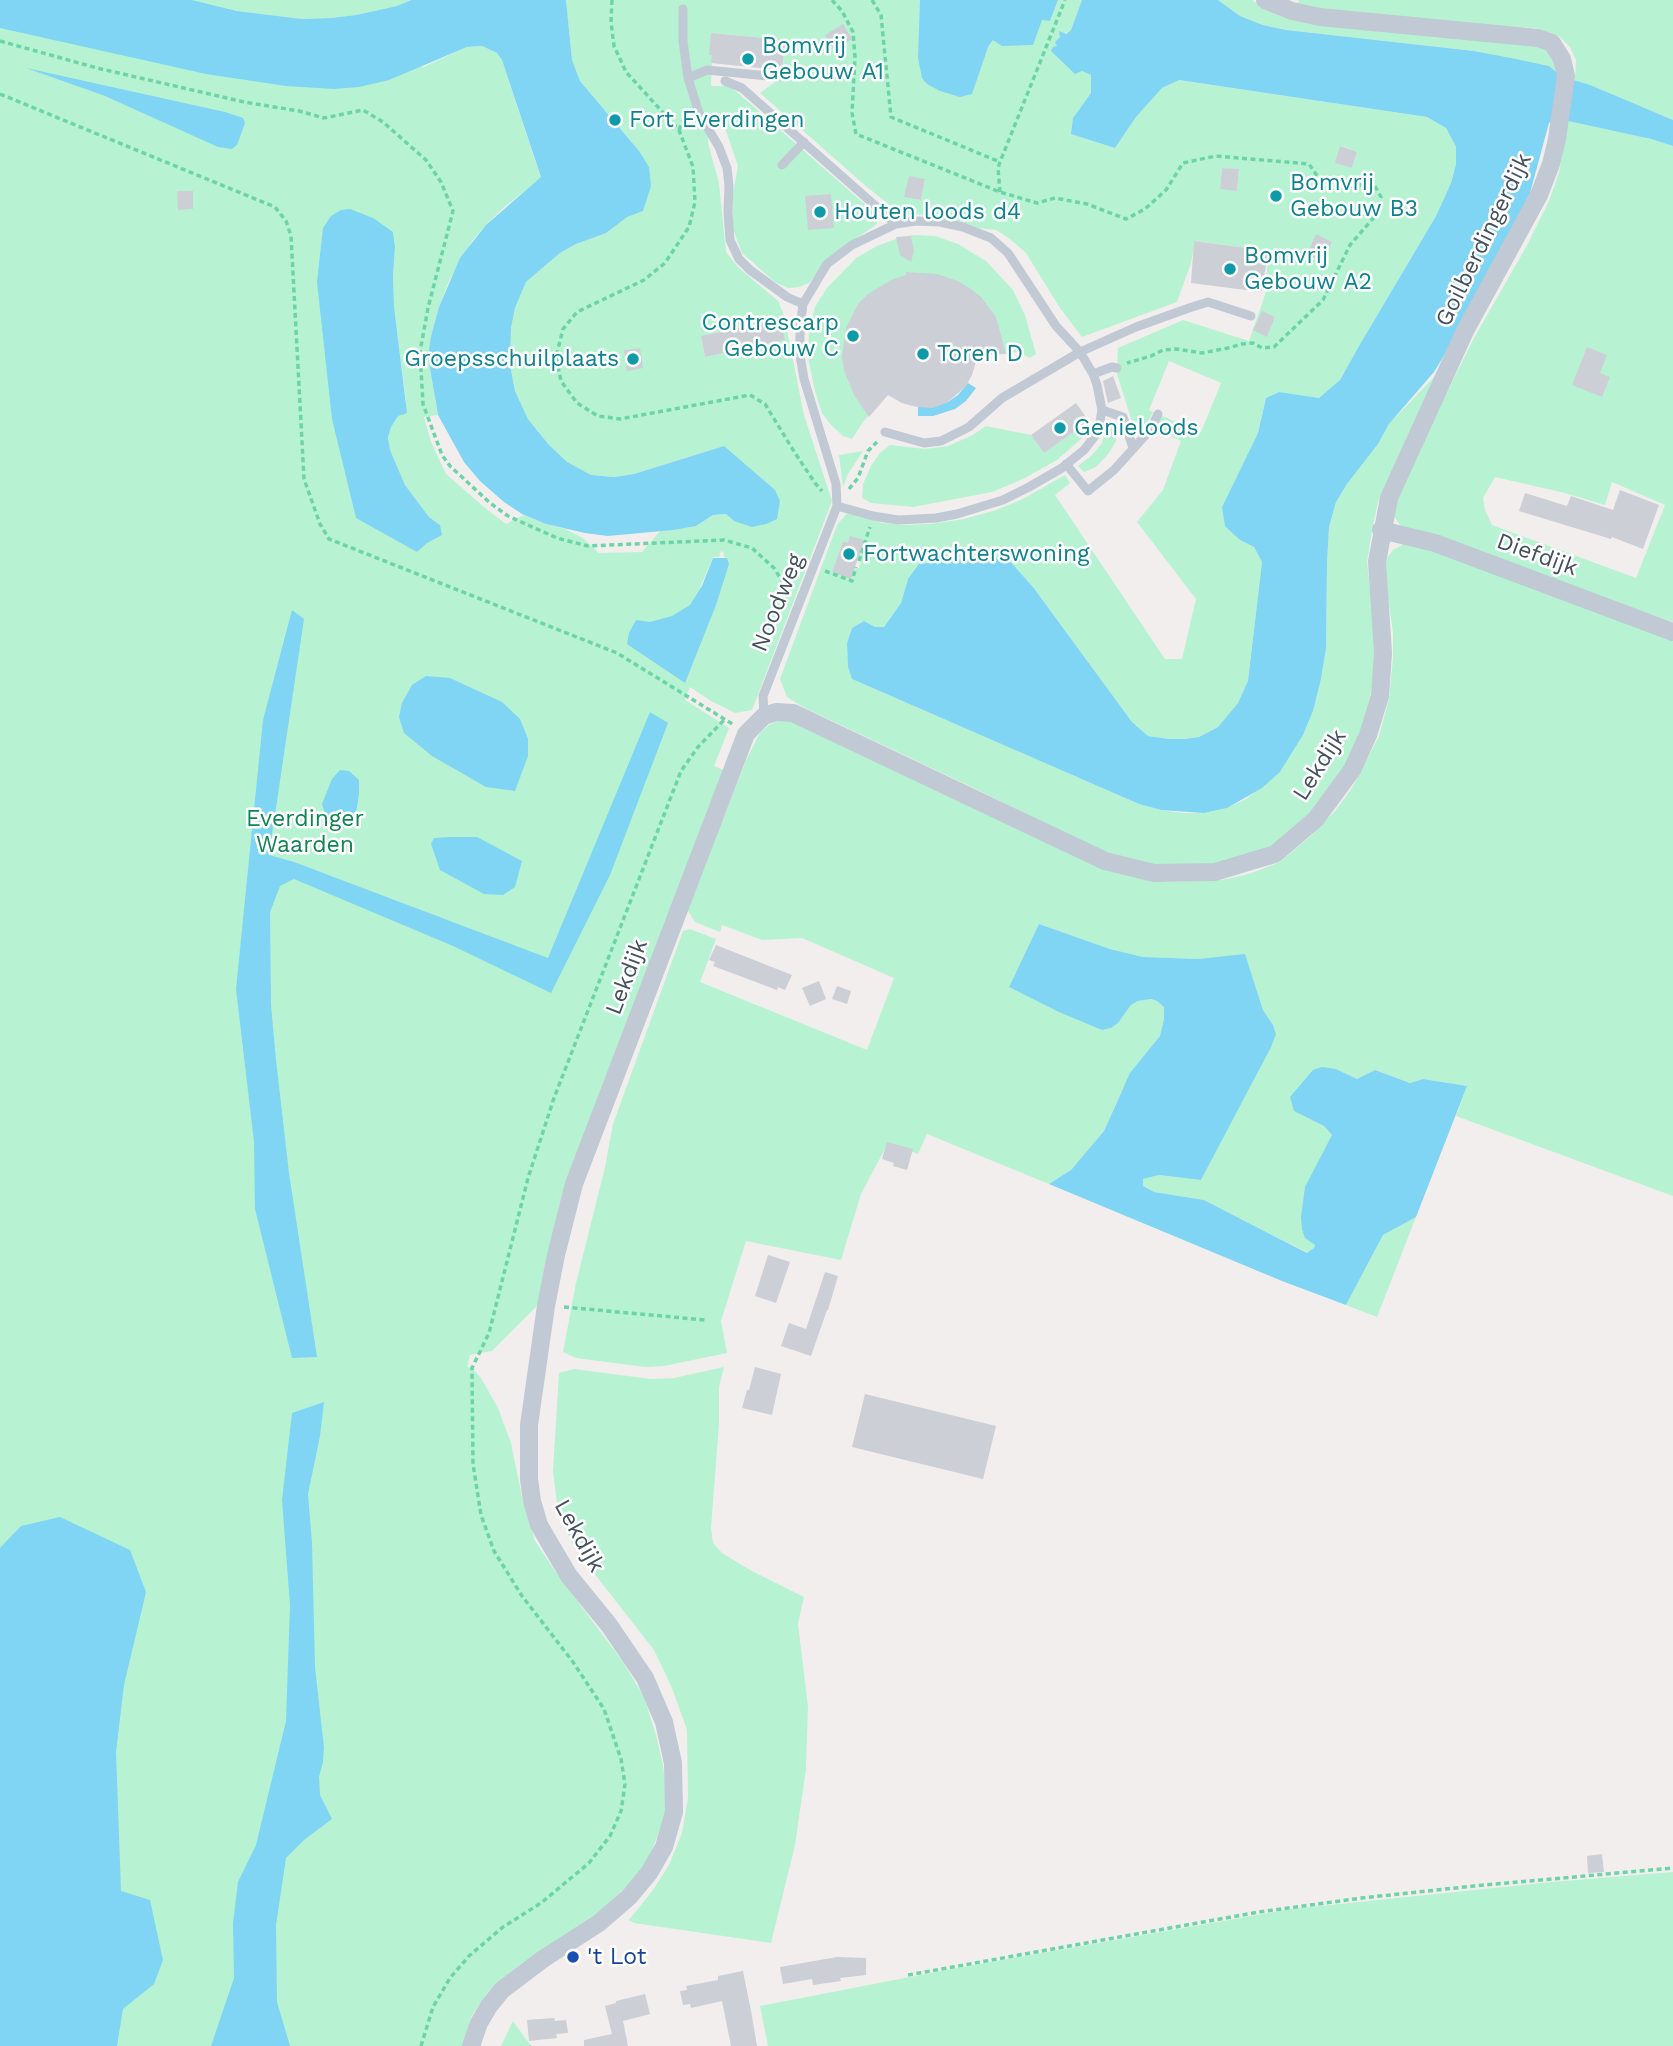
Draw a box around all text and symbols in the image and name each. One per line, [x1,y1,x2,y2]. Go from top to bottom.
place label: Bomvrij Gebouw A1 [762,32,884,86]
marker: Bomvrij Gebouw A1 [740,51,756,67]
place label: Fort Everdingen [629,106,804,134]
marker: Fort Everdingen [607,112,623,128]
street label: Goilberdingerdijk [1430,149,1538,331]
place label: Bomvrij Gebouw B3 [1290,169,1418,223]
marker: Bomvrij Gebouw B3 [1268,188,1284,204]
place label: Houten loods d4 [834,198,1021,226]
marker: Houten loods d4 [812,204,828,220]
place label: Bomvrij Gebouw A2 [1244,242,1372,296]
marker: Bomvrij Gebouw A2 [1222,261,1238,277]
place label: Contrescarp Gebouw C [702,309,839,363]
marker: Contrescarp Gebouw C [845,328,861,344]
place label: Toren D [937,340,1023,368]
place label: Groepsschuilplaats [404,345,619,373]
marker: Toren D [915,346,931,362]
marker: Groepsschuilplaats [625,351,641,367]
place label: Genieloods [1074,414,1199,442]
marker: Genieloods [1052,420,1068,436]
street label: Diefdijk [1493,528,1581,582]
place label: Fortwachterswoning [863,540,1090,568]
marker: Fortwachterswoning [841,546,857,562]
street label: Noodweg [746,550,810,656]
street label: Lekdijk [1287,724,1353,806]
park label: Everdinger Waarden [246,805,364,859]
street label: Lekdijk [600,935,654,1019]
street label: Lekdijk [548,1495,610,1577]
place label: 't Lot [587,1943,647,1971]
marker: 't Lot [565,1949,581,1965]

